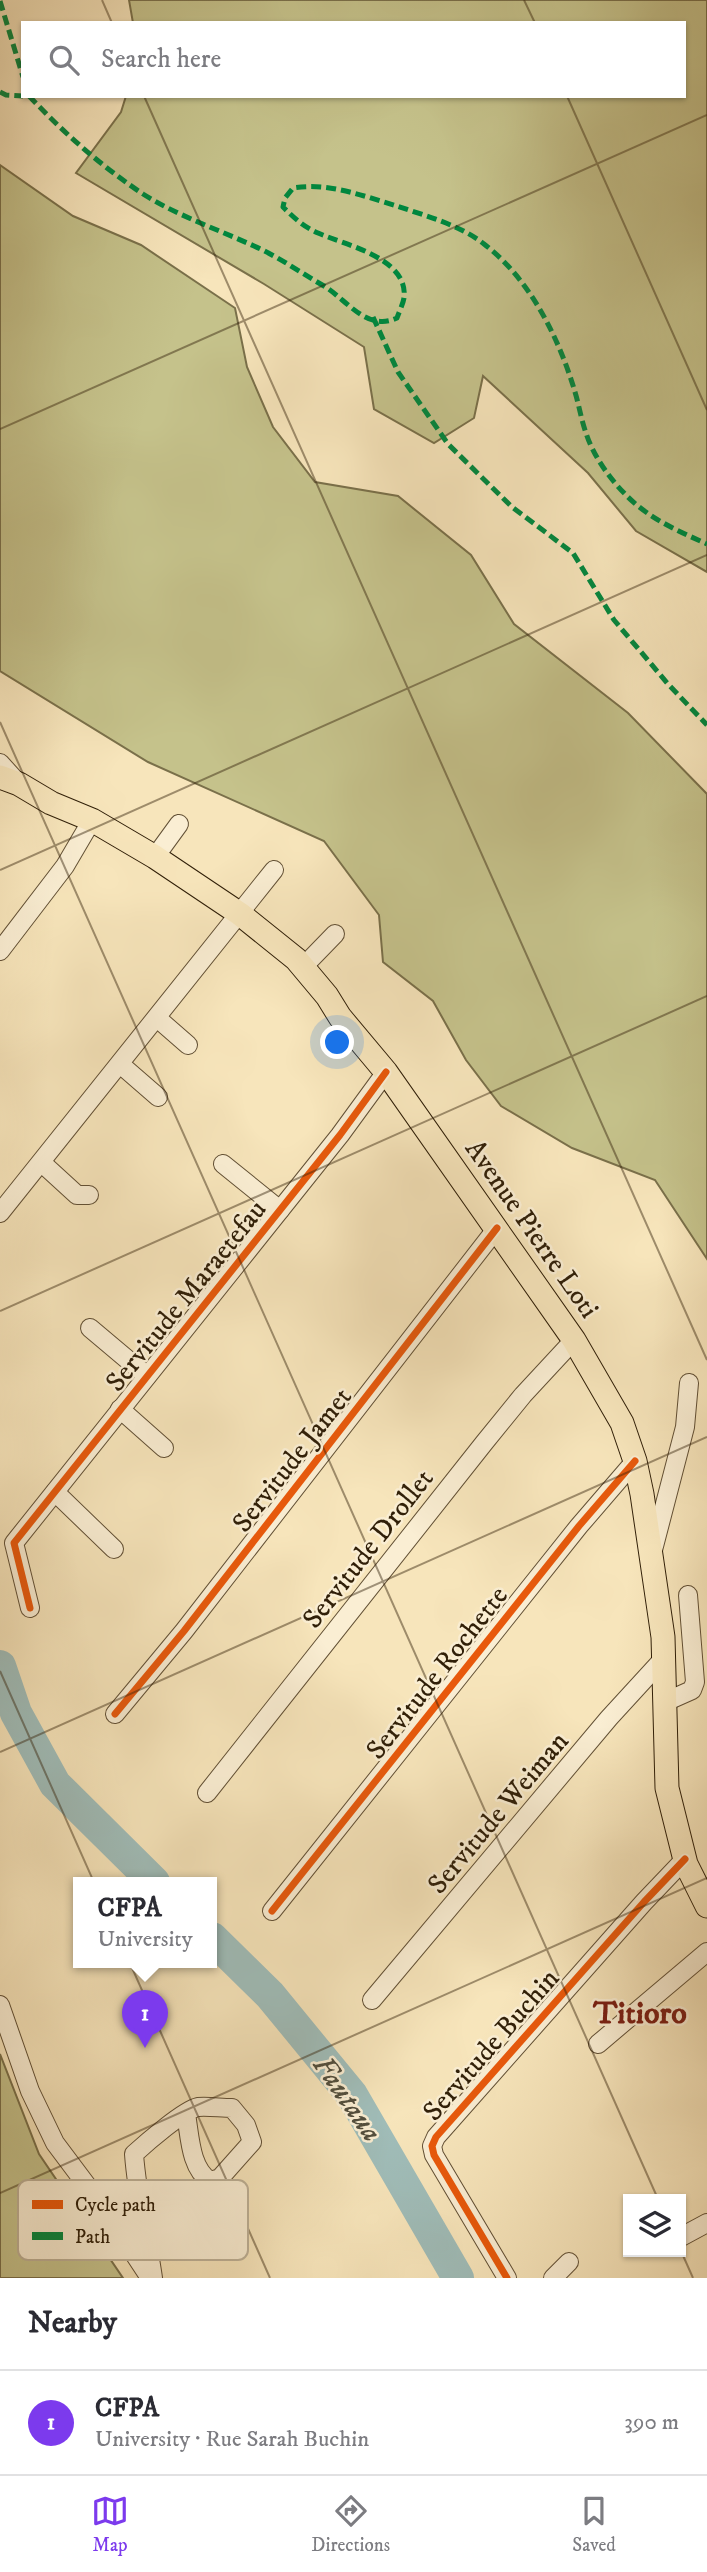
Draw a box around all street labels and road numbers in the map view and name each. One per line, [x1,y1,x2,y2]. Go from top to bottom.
street label: Avenue Pierre Loti [457,1133,606,1325]
street label: Servitude Maraetefau [98,1193,274,1399]
street label: Servitude Jamet [225,1380,360,1539]
street label: Servitude Drollet [295,1462,441,1636]
street label: Servitude Rochette [359,1579,516,1767]
street label: Servitude Weiman [420,1724,576,1901]
street label: Servitude Buchin [415,1961,567,2128]

